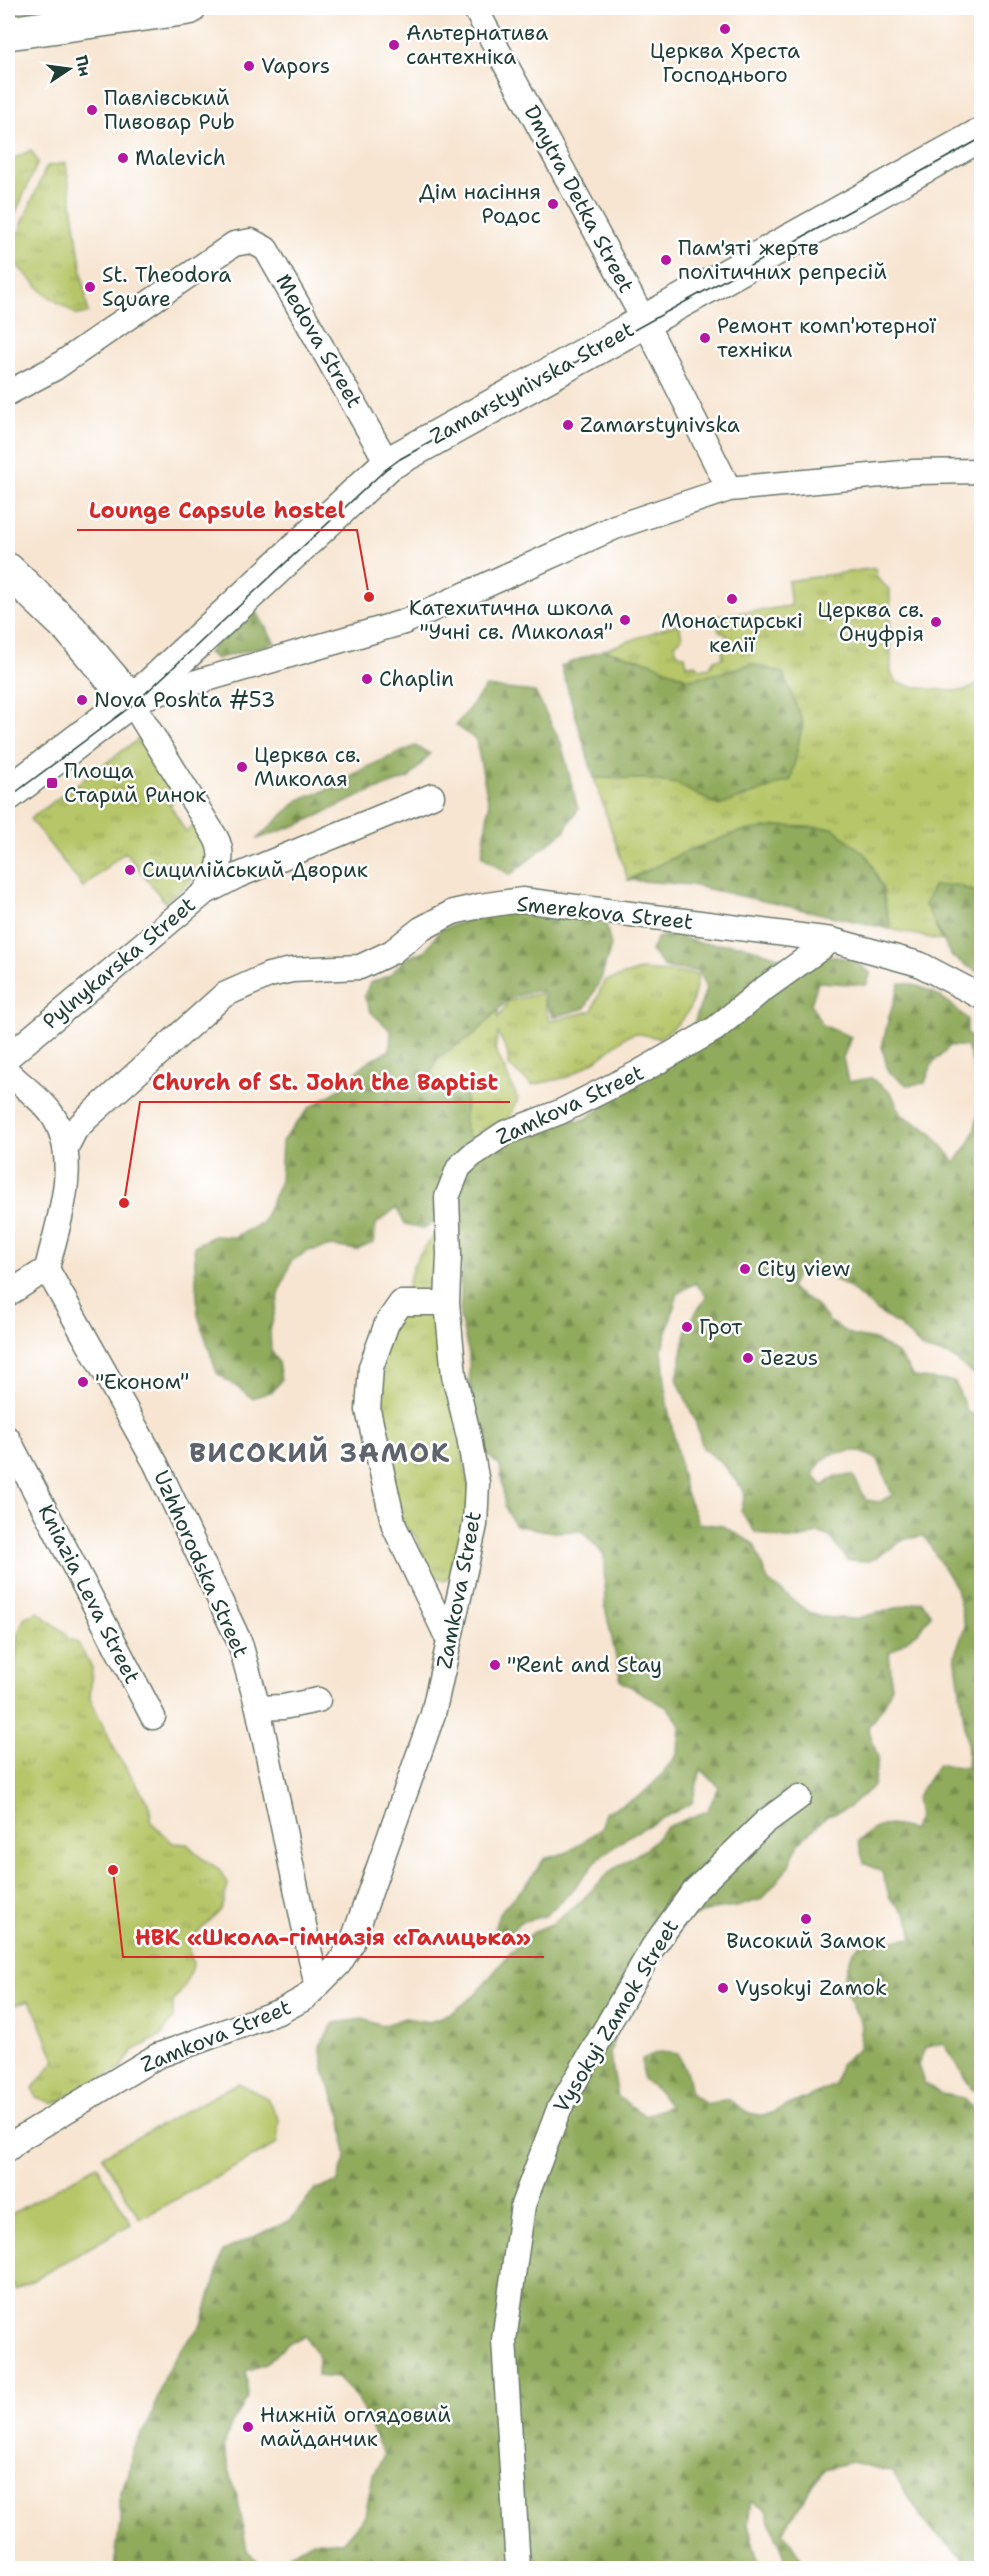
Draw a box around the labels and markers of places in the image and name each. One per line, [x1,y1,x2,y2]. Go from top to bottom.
place label: Альтернатива сантехніка [406,19,548,71]
marker: Церква Хреста Господнього [718,22,732,36]
place label: Церква Хреста Господнього [650,37,800,89]
marker: Альтернатива сантехніка [387,38,401,52]
place label: Vapors [261,52,330,80]
marker: Vapors [242,59,256,73]
place label: Павлівський Пивовар Pub [104,84,235,136]
marker: Павлівський Пивовар Pub [85,103,99,117]
place label: Malevich [135,144,226,172]
marker: Malevich [116,151,130,165]
place label: Дім насіння Родос [419,178,541,230]
marker: Дім насіння Родос [546,197,560,211]
place label: Пам'яті жертв політичних репресій [678,234,887,286]
marker: Пам'яті жертв політичних репресій [659,253,673,267]
place label: St. Theodora Square [102,261,231,313]
marker: St. Theodora Square [83,280,97,294]
place label: Ремонт комп'ютерної техніки [717,312,937,364]
marker: Ремонт комп'ютерної техніки [698,331,712,345]
place label: Zamarstynivska [580,411,740,439]
marker: Zamarstynivska [561,418,575,432]
callout: Lounge Capsule hostel [77,490,357,530]
marker: Монастирські келії [725,592,739,606]
place label: Катехитична школа "Учні св. Миколая" [409,594,613,646]
place label: Церква св. Онуфрія [817,596,924,648]
place label: Монастирські келії [661,607,803,659]
marker: Катехитична школа "Учні св. Миколая" [618,613,632,627]
marker: Церква св. Онуфрія [929,615,943,629]
place label: Chaplin [379,665,454,693]
marker: Chaplin [360,672,374,686]
place label: Nova Poshta #53 [94,686,275,714]
marker: Nova Poshta #53 [75,693,89,707]
place label: Церква св. Миколая [254,741,361,793]
place label: Площа Старий Ринок [64,757,206,809]
marker: Церква св. Миколая [235,760,249,774]
marker: Площа Старий Ринок [45,776,59,790]
place label: Сицилійський Дворик [142,856,368,884]
marker: Сицилійський Дворик [123,863,137,877]
callout: Church of St. John the Baptist [140,1062,510,1102]
place label: City view [757,1255,850,1283]
marker: City view [738,1262,752,1276]
place label: Грот [699,1313,743,1341]
marker: Грот [680,1320,694,1334]
place label: Jezus [760,1344,818,1372]
marker: Jezus [741,1351,755,1365]
place label: "Економ" [95,1368,189,1396]
marker: "Економ" [76,1375,90,1389]
place label: "Rent and Stay [507,1651,662,1679]
marker: "Rent and Stay [488,1658,502,1672]
marker: Високий Замок [799,1912,813,1926]
callout: НВК «Школа-гімназія «Галицька» [123,1917,544,1957]
place label: Високий Замок [726,1927,886,1955]
place label: Vysokyi Zamok [735,1974,887,2002]
marker: Vysokyi Zamok [716,1981,730,1995]
place label: Нижній оглядовий майданчик [260,2401,451,2453]
marker: Нижній оглядовий майданчик [241,2420,255,2434]

